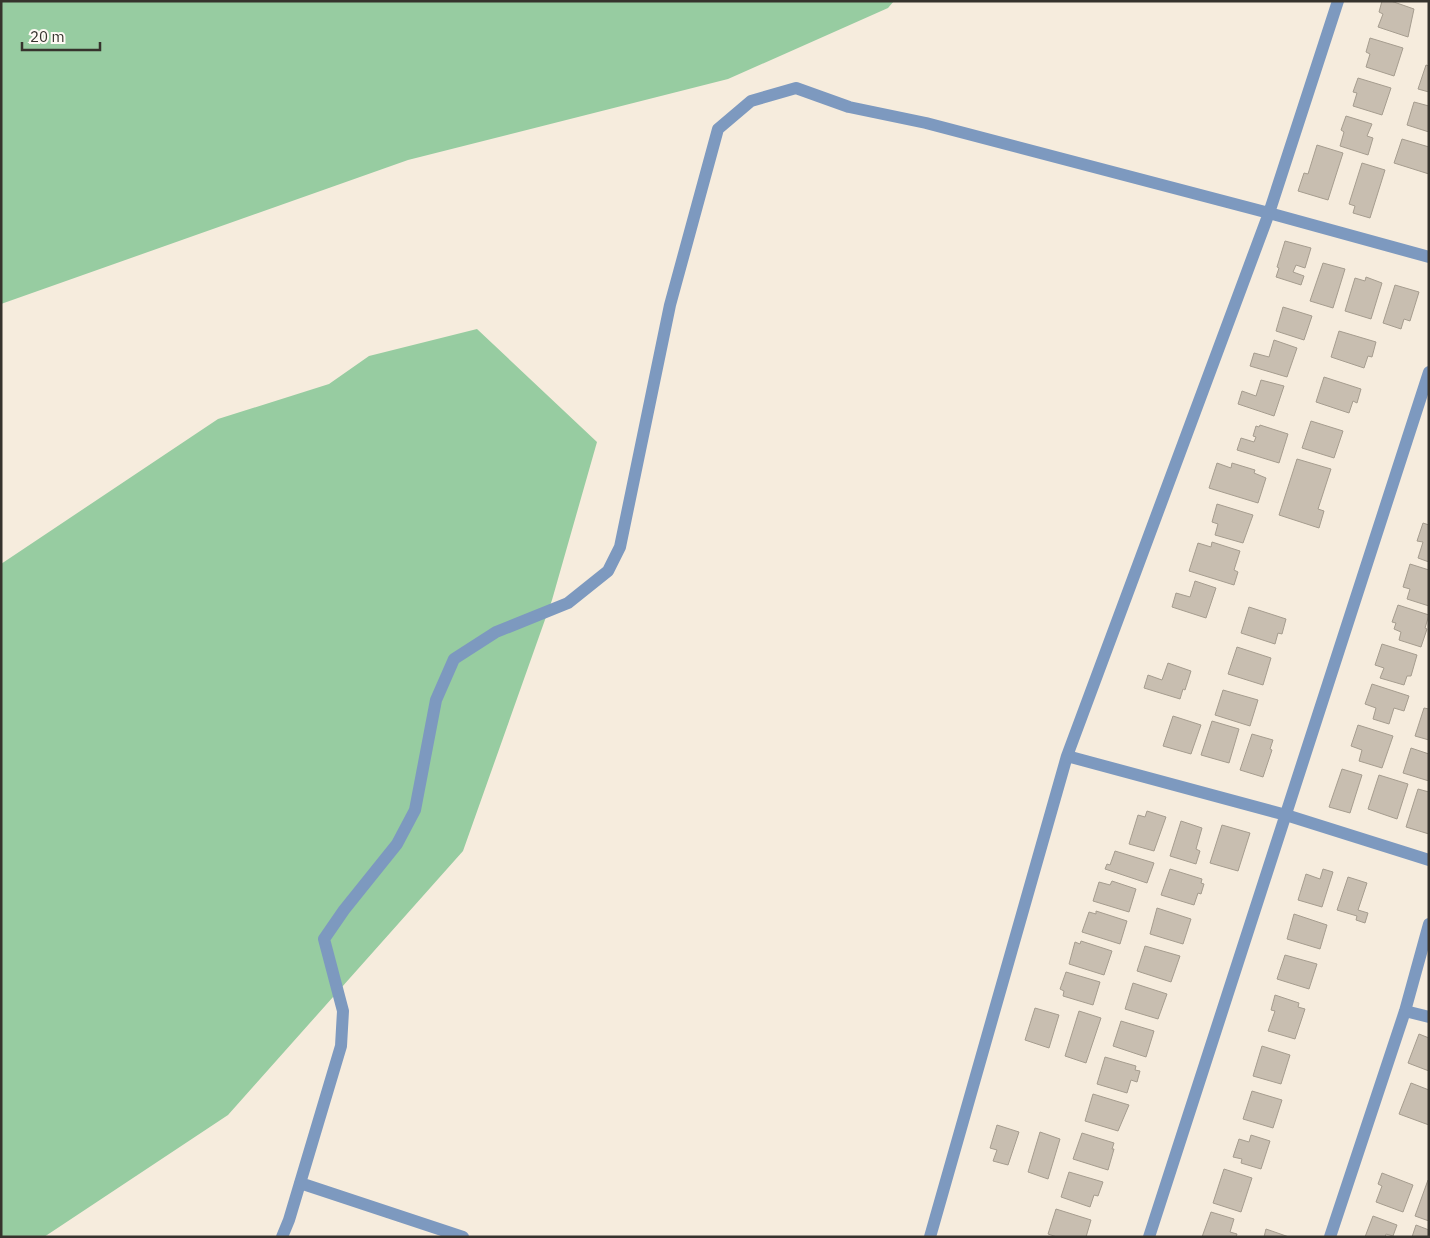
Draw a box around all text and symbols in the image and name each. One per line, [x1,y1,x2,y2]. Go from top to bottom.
scale bar [22,20,100,52]
text: 20 m [30,27,65,46]

